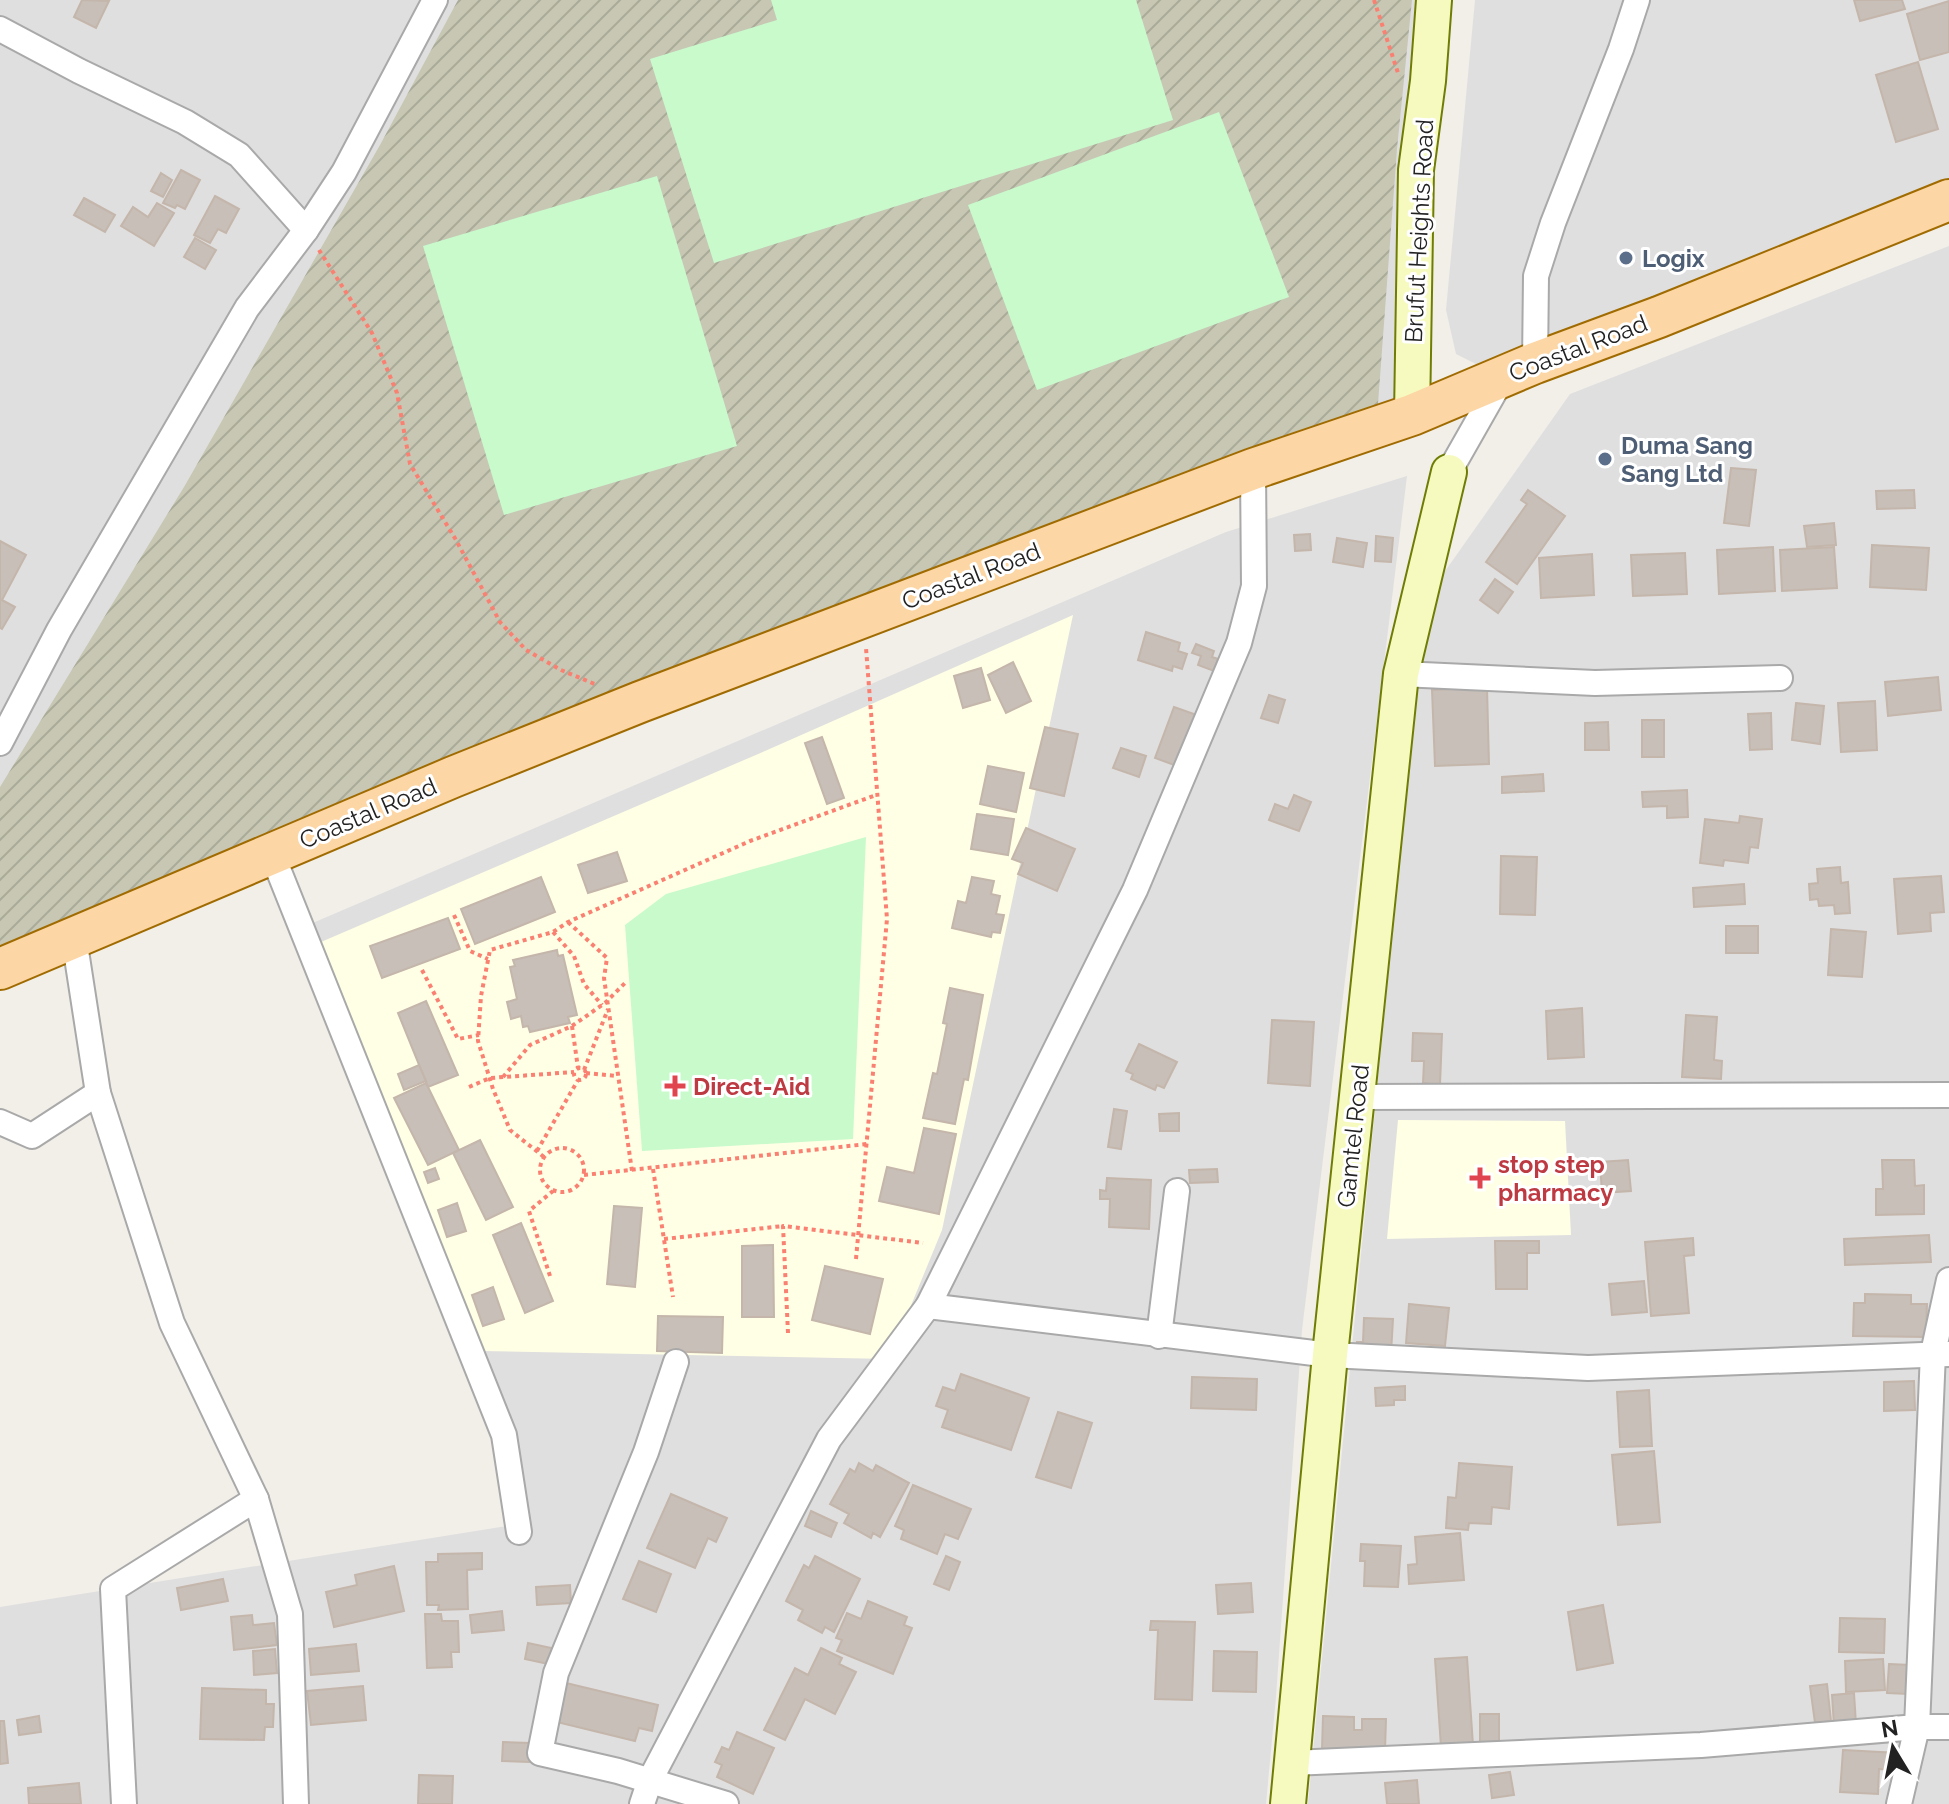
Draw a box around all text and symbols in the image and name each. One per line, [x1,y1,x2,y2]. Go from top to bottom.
street label: Brufut Heights Road [1399,118,1439,344]
place label: Logix [1642,244,1705,273]
marker: Logix [1617,249,1635,267]
street label: Coastal Road [1505,308,1651,388]
place label: Duma Sang Sang Ltd [1621,431,1753,488]
marker: Duma Sang Sang Ltd [1596,450,1614,468]
street label: Coastal Road [898,536,1044,616]
street label: Coastal Road [295,771,441,855]
street label: Gamtel Road [1331,1063,1375,1209]
place label: Direct-Aid [693,1072,810,1101]
marker: Direct-Aid [664,1075,686,1097]
place label: stop step pharmacy [1498,1150,1613,1207]
marker: stop step pharmacy [1469,1167,1491,1189]
north arrow [1853,1708,1933,1788]
text: N [1879,1714,1900,1743]

